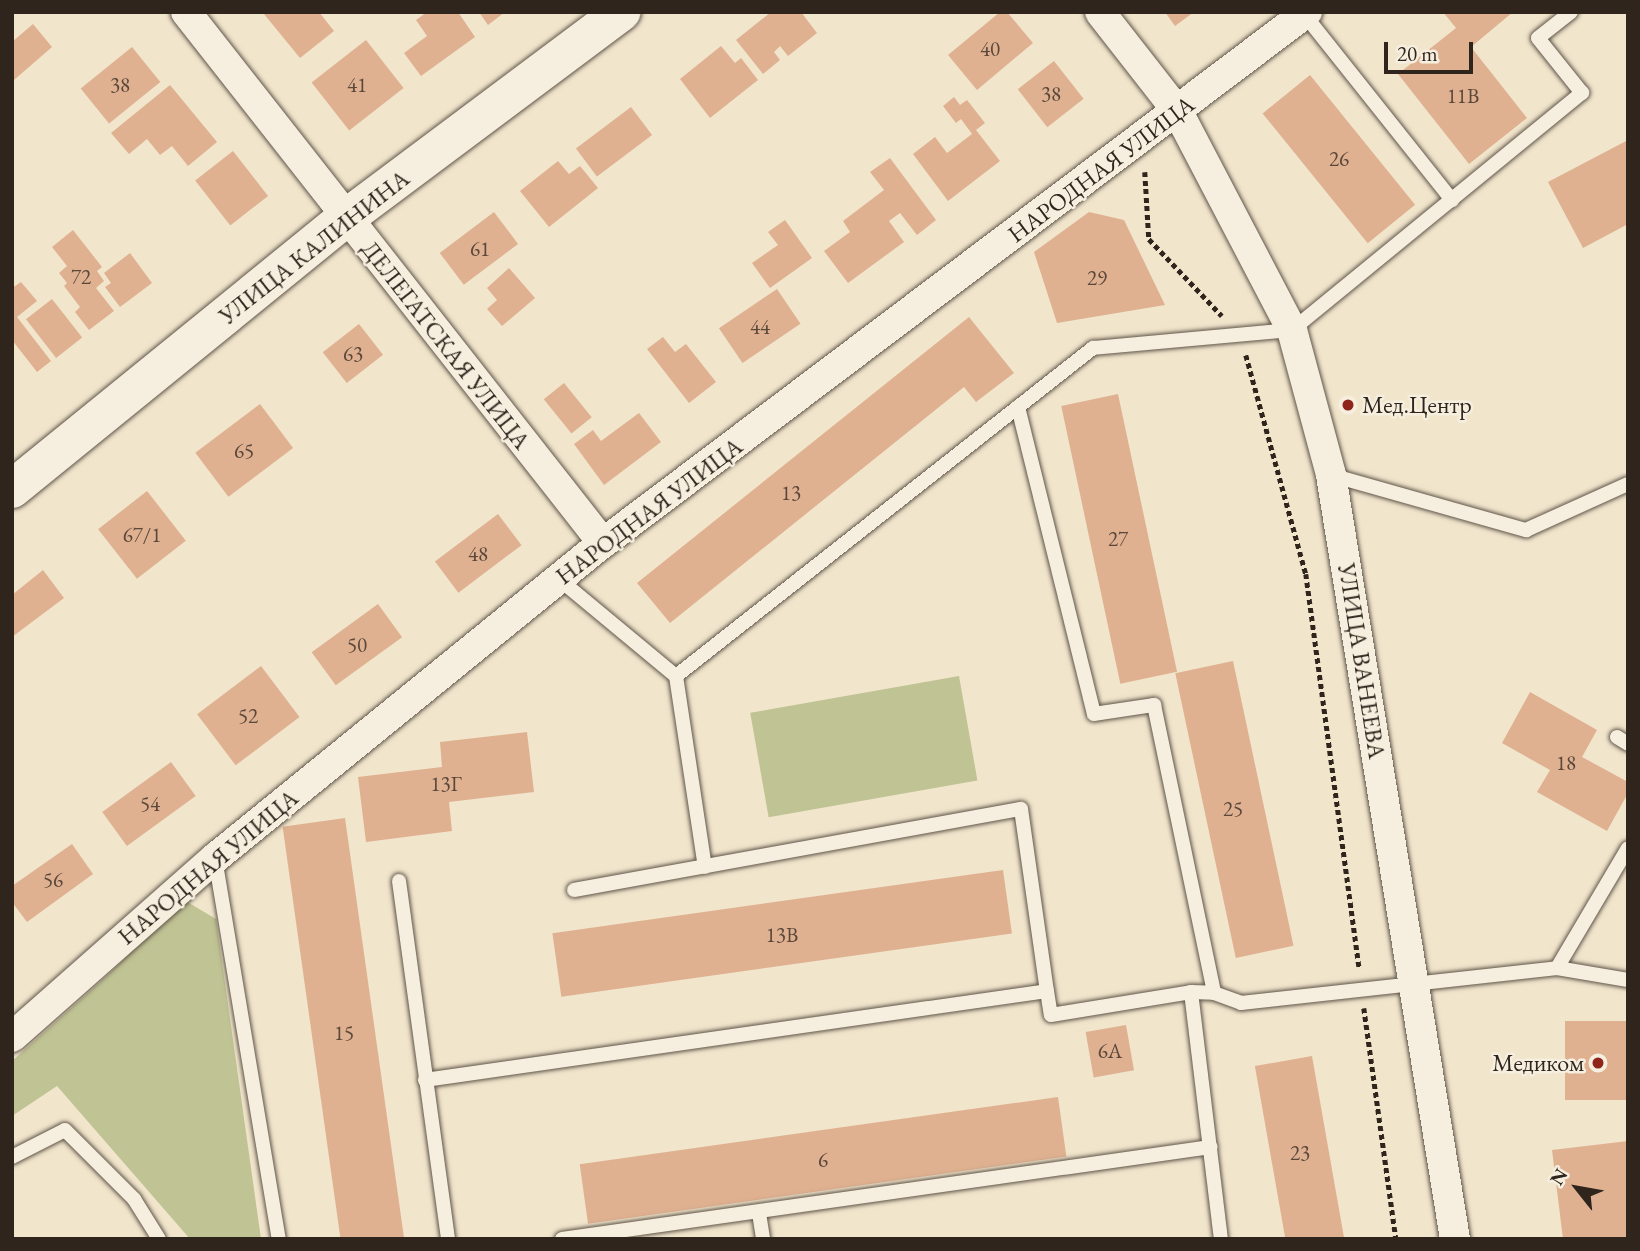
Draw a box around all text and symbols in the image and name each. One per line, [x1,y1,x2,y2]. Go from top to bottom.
scale bar [1388,28,1477,72]
house number: 40 [980,36,1000,62]
text: 20 m [1397,40,1438,67]
house number: 38 [110,72,130,98]
house number: 41 [347,72,367,98]
house number: 38 [1041,81,1061,107]
house number: 11В [1447,83,1479,109]
street label: НАРОДНАЯ УЛИЦА [1002,89,1200,249]
house number: 26 [1329,146,1349,172]
street label: УЛИЦА КАЛИНИНА [213,164,415,330]
street label: ДЕЛЕГАТСКАЯ УЛИЦА [356,235,536,455]
house number: 61 [470,236,490,262]
house number: 72 [71,264,91,290]
house number: 29 [1087,265,1107,291]
house number: 44 [750,314,770,340]
house number: 63 [343,341,363,367]
place label: Мед.Центр [1362,391,1472,419]
marker: Мед.Центр [1340,397,1356,413]
street label: НАРОДНАЯ УЛИЦА [550,431,748,591]
house number: 65 [234,438,254,464]
house number: 13 [781,480,801,506]
house number: 67/1 [123,522,161,548]
house number: 27 [1108,526,1128,552]
house number: 48 [468,541,488,567]
street label: УЛИЦА ВАНЕЕВА [1332,561,1392,761]
house number: 50 [347,632,367,658]
house number: 52 [238,703,258,729]
house number: 18 [1556,750,1576,776]
house number: 13Г [430,771,462,797]
street label: НАРОДНАЯ УЛИЦА [112,783,304,951]
house number: 54 [140,791,160,817]
house number: 25 [1223,796,1243,822]
house number: 56 [43,867,63,893]
house number: 13В [766,922,798,948]
house number: 15 [334,1020,354,1046]
house number: 6А [1098,1038,1122,1064]
place label: Медиком [1492,1049,1584,1077]
marker: Медиком [1590,1055,1606,1071]
house number: 23 [1290,1140,1310,1166]
house number: 6 [818,1147,828,1173]
north arrow [1542,1153,1612,1223]
text: N [1544,1164,1573,1190]

